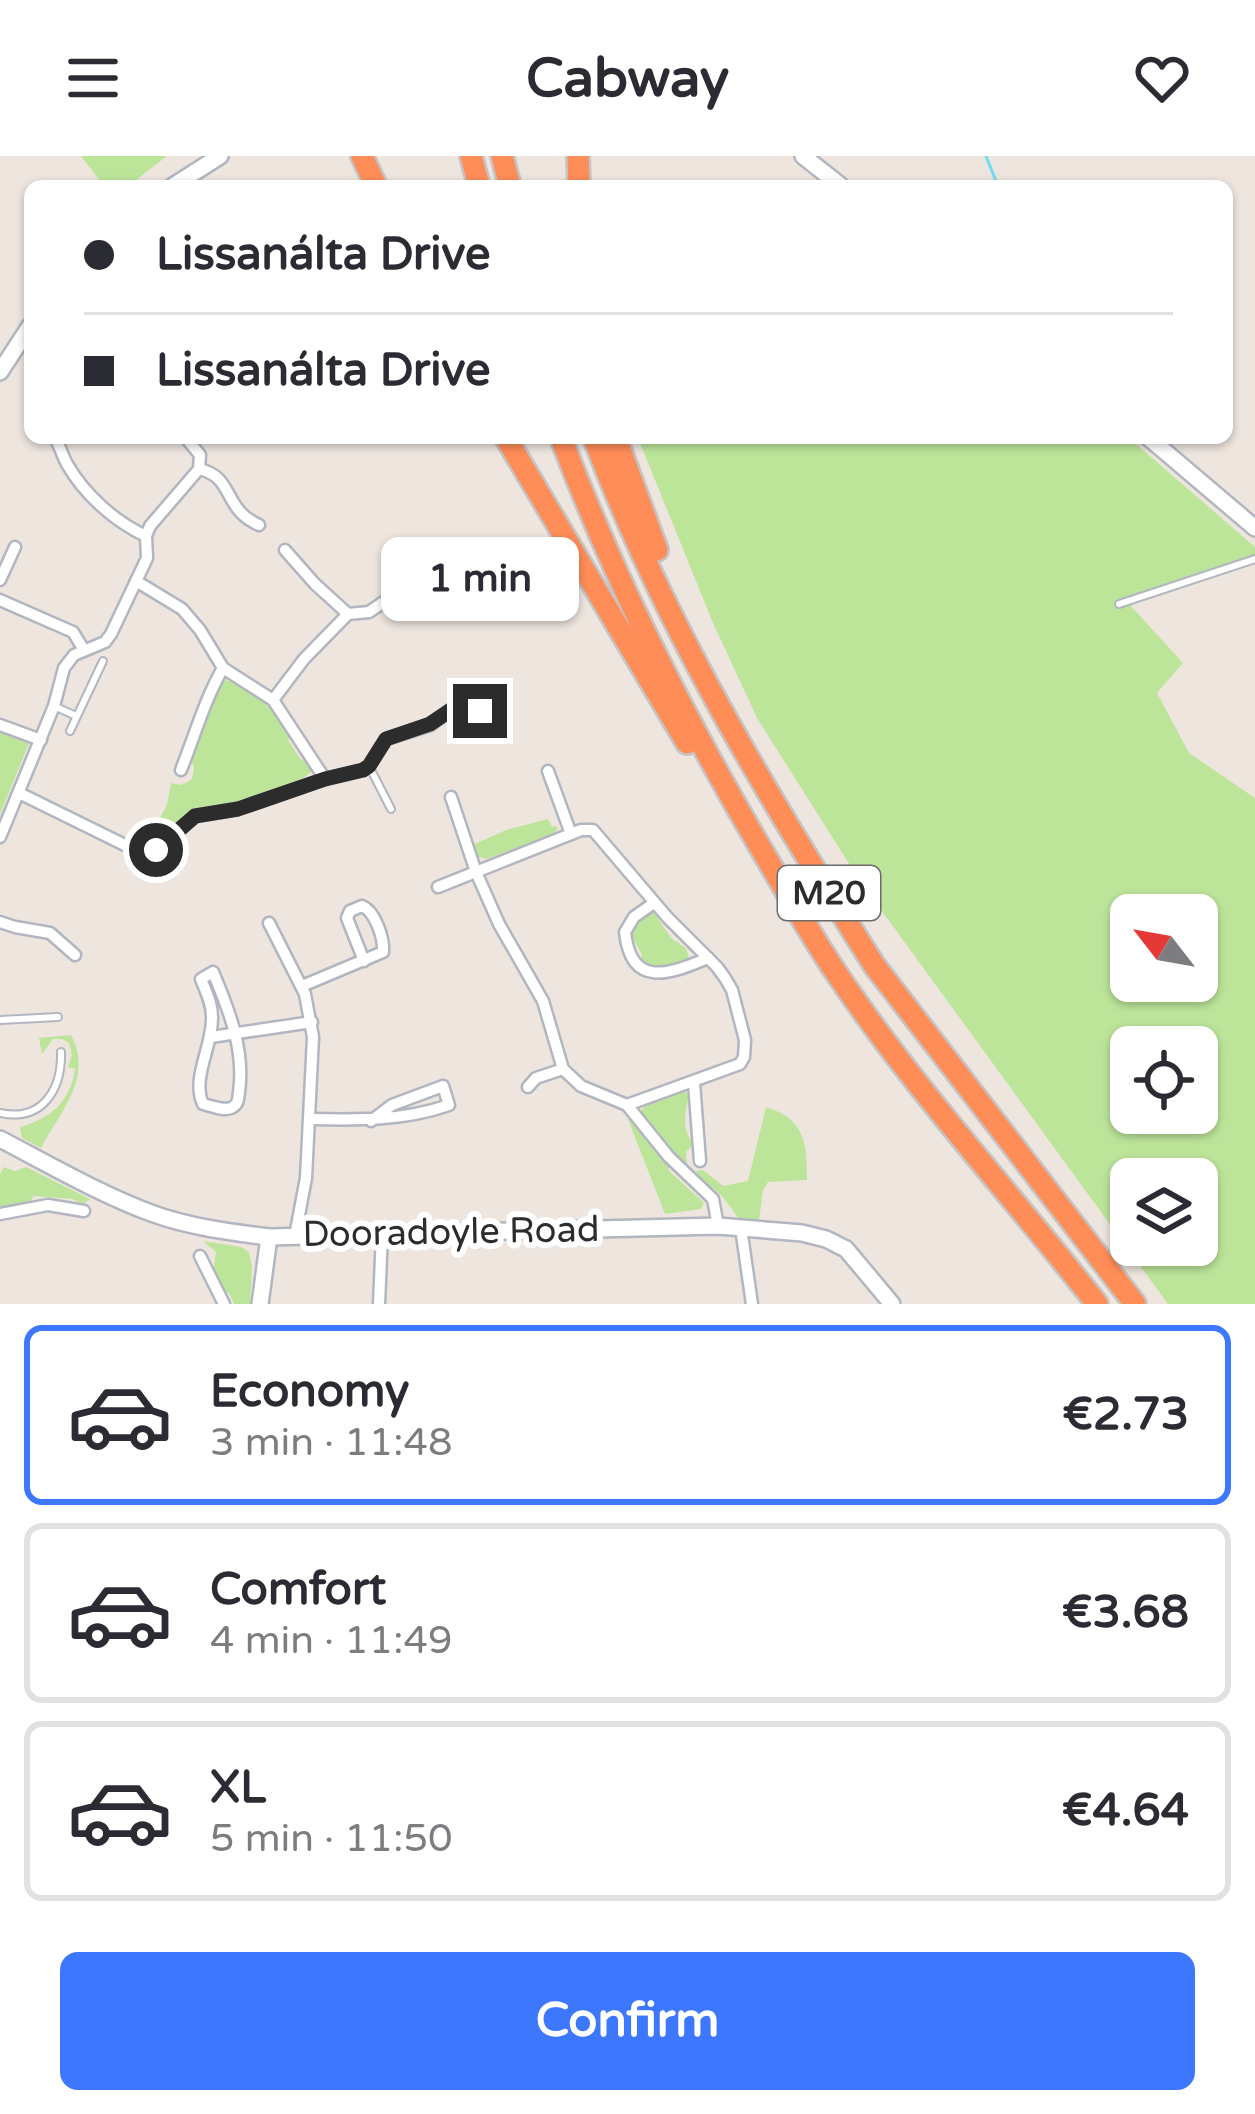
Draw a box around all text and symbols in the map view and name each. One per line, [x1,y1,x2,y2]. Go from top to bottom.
icon: menu [60,45,126,111]
icon: heart [1129,45,1195,111]
text: Cabway [526,46,729,111]
text: Lissanálta Drive [156,228,491,282]
text: Lissanálta Drive [156,344,491,398]
callout: 1 min [381,537,579,621]
text: 1 min [428,555,532,602]
route end [453,684,507,738]
route start [129,823,183,877]
road number: M20 [778,866,880,920]
north arrow [1110,894,1218,1002]
map controls [1110,894,1218,1266]
button: locate [1110,1026,1218,1134]
button: layers [1110,1158,1218,1266]
street label: Dooradoyle Road [302,1208,600,1256]
icon: car [66,1361,174,1469]
text: Economy [210,1365,409,1419]
text: €2.73 [1062,1388,1189,1442]
text: 3 min · 11:48 [210,1419,452,1466]
icon: car [66,1559,174,1667]
text: Comfort [210,1563,386,1617]
text: €3.68 [1062,1586,1189,1640]
text: 4 min · 11:49 [210,1617,452,1664]
icon: car [66,1757,174,1865]
text: XL [210,1761,266,1815]
text: €4.64 [1062,1784,1189,1838]
text: 5 min · 11:50 [210,1815,452,1862]
button: Confirm [60,1952,1195,2090]

